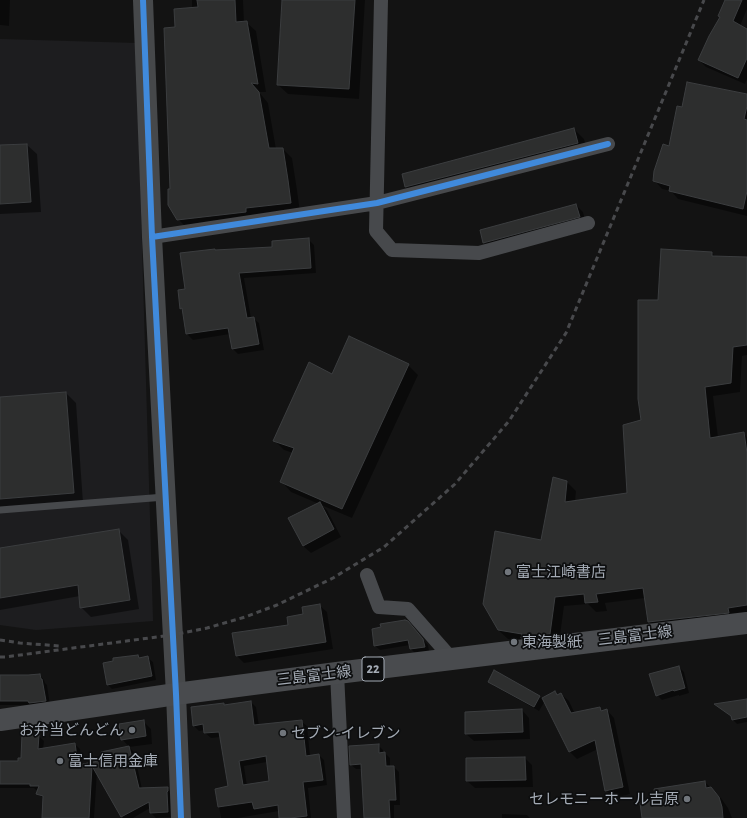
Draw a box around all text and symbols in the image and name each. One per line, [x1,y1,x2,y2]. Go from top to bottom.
place label: 富士江崎書店 [516,563,606,581]
marker: 富士江崎書店 [503,567,513,577]
street label: 三島富士線 [597,622,673,650]
place label: 東海製紙 [522,633,582,651]
marker: 東海製紙 [509,637,519,647]
road number: 22 [362,657,384,681]
street label: 三島富士線 [276,662,352,690]
place label: お弁当どんどん [19,721,124,739]
place label: セブン-イレブン [291,724,401,742]
marker: お弁当どんどん [127,725,137,735]
marker: セブン-イレブン [278,728,288,738]
place label: 富士信用金庫 [68,752,158,770]
marker: 富士信用金庫 [55,756,65,766]
place label: セレモニーホール吉原 [529,790,679,808]
marker: セレモニーホール吉原 [682,794,692,804]

